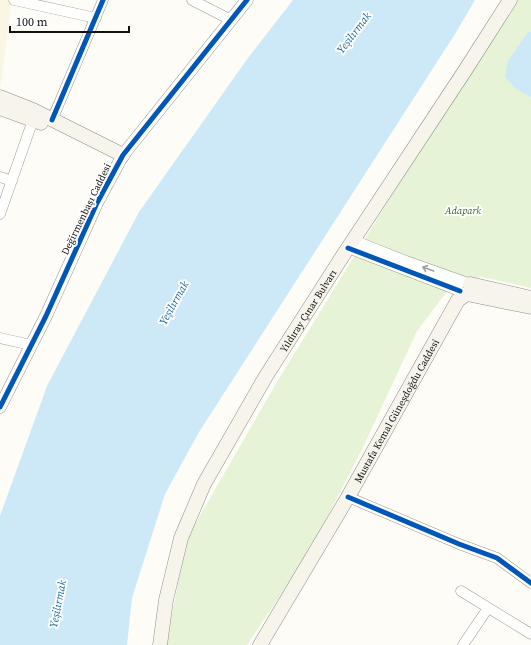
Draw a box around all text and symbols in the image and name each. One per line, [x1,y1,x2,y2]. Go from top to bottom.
scale bar [10,8,129,34]
water label: Yeşilırmak [334,9,375,57]
text: 100 m [16,14,48,30]
street label: Değirmenbaşı Caddesi [58,161,114,257]
park label: Adapark [444,204,481,217]
one-way arrow [423,265,435,273]
street label: Yıldıray Çınar Bulvarı [276,267,339,354]
water label: Yeşilırmak [156,278,193,328]
street label: Mustafa Kemal Güneşdoğdu Caddesi [351,336,442,485]
water label: Yeşilırmak [46,578,70,629]

